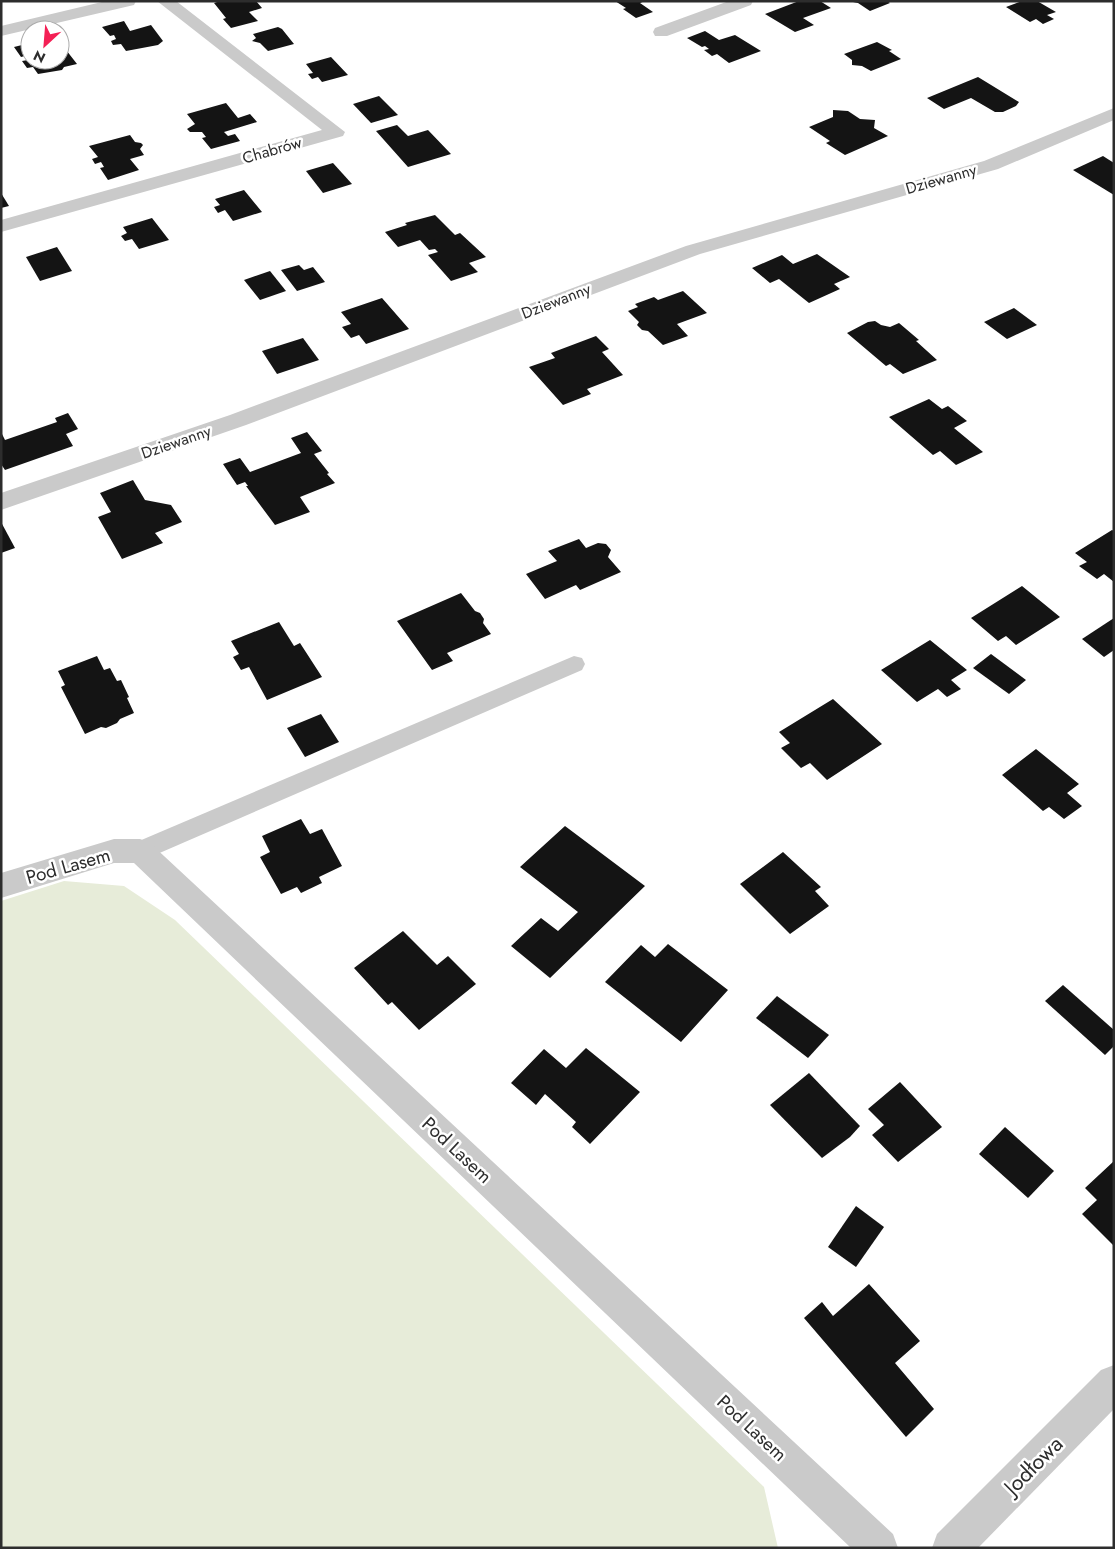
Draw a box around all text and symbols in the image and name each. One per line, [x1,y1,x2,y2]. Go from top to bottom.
north arrow [20,20,70,70]
text: N [30,45,49,68]
street label: Chabrów [240,131,305,169]
street label: Dziewanny [903,158,980,200]
street label: Dziewanny [518,277,595,325]
street label: Dziewanny [138,419,215,465]
street label: Pod Lasem [23,841,113,891]
street label: Pod Lasem [416,1111,498,1189]
street label: Pod Lasem [711,1389,793,1467]
street label: Jodłowa [994,1428,1070,1504]

